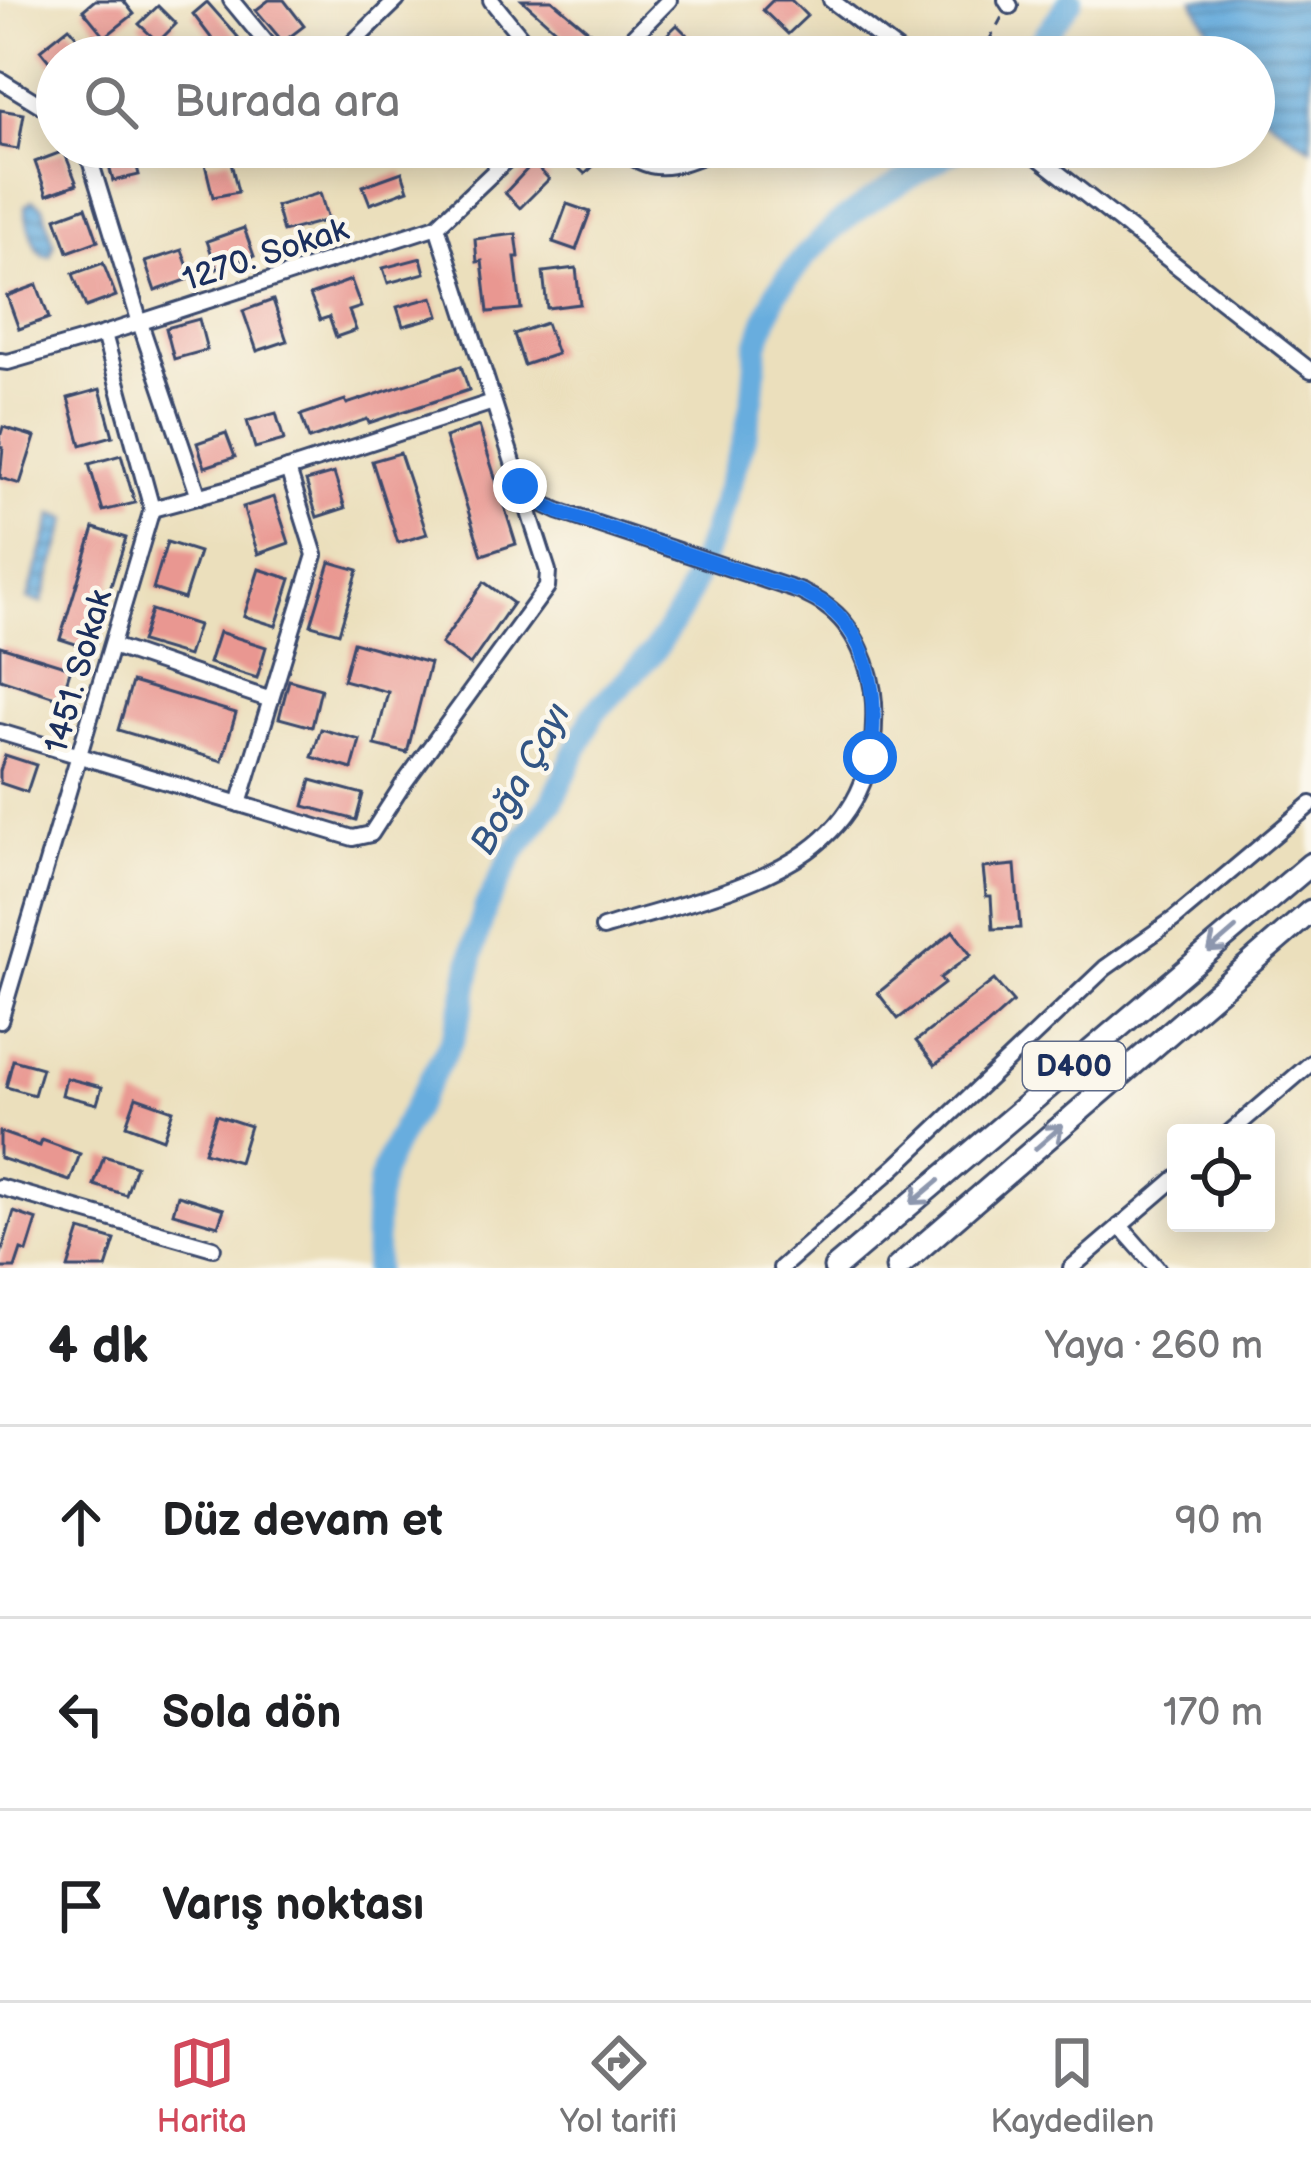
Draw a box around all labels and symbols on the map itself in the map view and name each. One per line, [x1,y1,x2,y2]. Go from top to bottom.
street label: 1270. Sokak [178,209,354,300]
route end [493,459,547,513]
street label: 1451. Sokak [36,584,122,758]
water label: Boğa Çayı [462,696,580,862]
route start [843,730,897,784]
one-way arrow [1207,926,1238,953]
road number: D400 [1023,1042,1125,1090]
one-way arrow [1033,1124,1064,1151]
one-way arrow [910,1178,941,1206]

